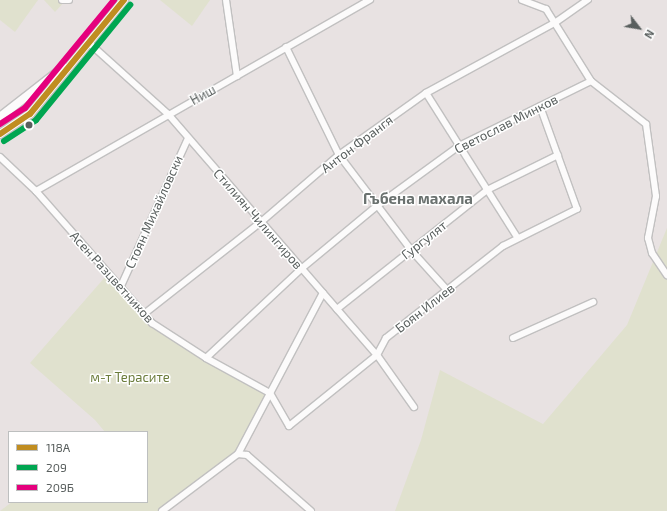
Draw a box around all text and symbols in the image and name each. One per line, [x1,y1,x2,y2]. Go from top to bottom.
north arrow [619,8,659,48]
text: N [642,28,657,41]
street label: Ниш [188,82,218,108]
street label: Светослав Минков [452,91,560,157]
street label: Антон Франгя [318,112,396,176]
unlabelled marker [24,120,34,130]
street label: Стоян Михайловски [122,153,186,271]
street label: Стилиян Чилингиров [210,166,306,272]
district label: Гъбена махала [363,190,473,208]
street label: Гургулят [398,217,450,263]
street label: Асен Разцветников [67,228,157,326]
street label: Боян Илиев [392,280,458,336]
park label: м-т Терасите [90,369,170,385]
legend [8,431,148,503]
text: 118А [46,440,70,454]
text: 209 [46,460,67,474]
text: 209Б [46,480,74,494]

